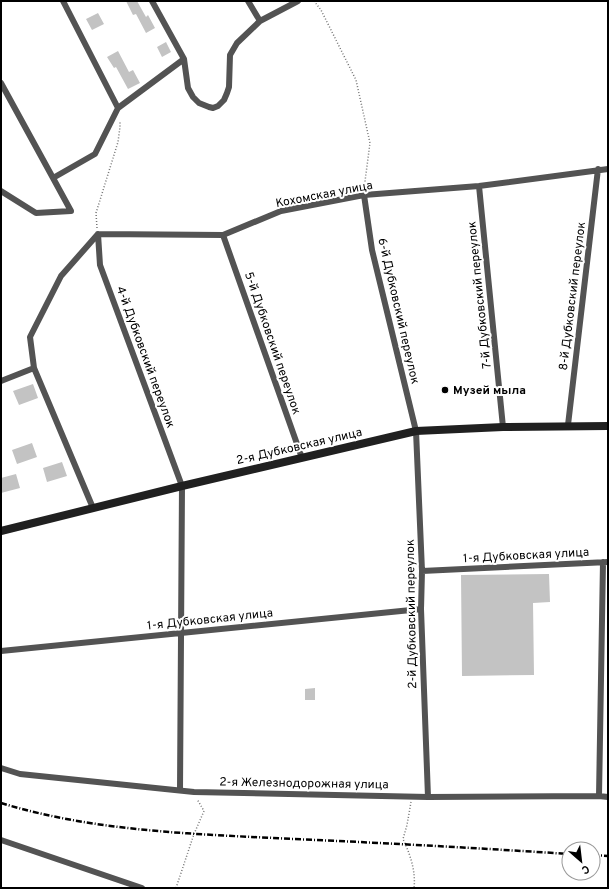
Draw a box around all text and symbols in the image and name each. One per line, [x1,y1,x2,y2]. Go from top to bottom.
street label: Кохомская улица [274,178,374,212]
street label: 7-й Дубковский переулок [464,220,496,369]
street label: 8-й Дубковский переулок [556,221,590,371]
street label: 6-й Дубковский переулок [373,237,423,386]
street label: 5-й Дубковский переулок [240,270,304,417]
street label: 4-й Дубковский переулок [112,284,178,431]
place label: Музей мыла [453,383,526,399]
marker: Музей мыла [440,385,450,395]
street label: 2-я Дубковская улица [235,425,364,469]
street label: 2-й Дубковский переулок [403,539,421,689]
street label: 1-я Дубковская улица [463,545,590,567]
street label: 1-я Дубковская улица [146,605,274,635]
street label: 2-я Железнодорожная улица [219,775,389,793]
north arrow [561,841,601,881]
text: С [579,861,592,877]

